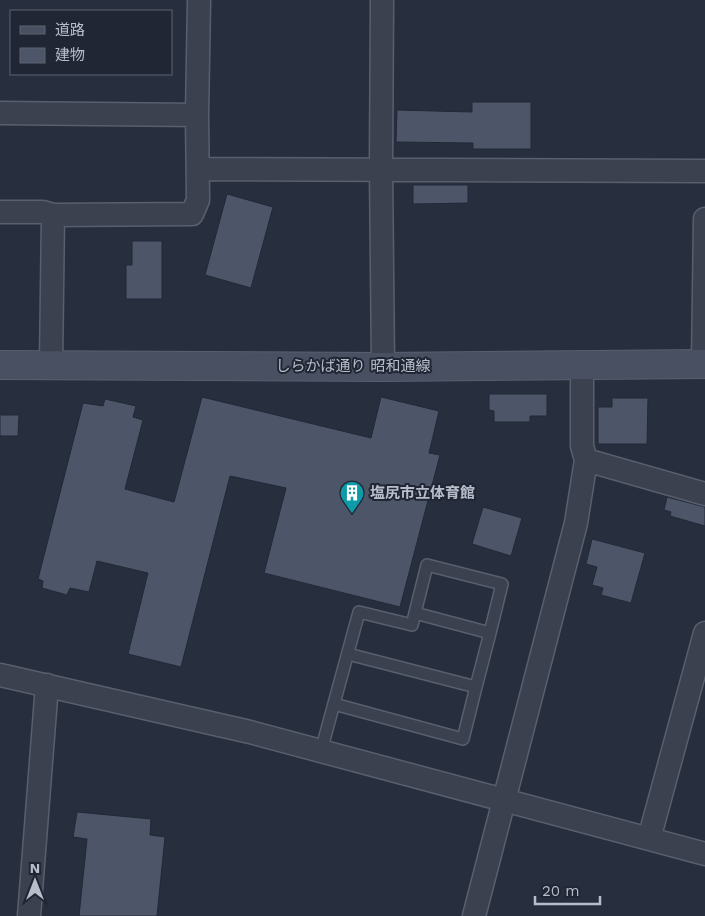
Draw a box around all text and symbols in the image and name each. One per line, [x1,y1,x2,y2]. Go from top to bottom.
legend [10,10,172,75]
text: 道路 [55,21,85,39]
text: 建物 [55,46,85,64]
street label: しらかば通り 昭和通線 [275,357,431,375]
building icon: 塩尻市立体育館 [339,480,365,514]
place label: 塩尻市立体育館 [370,484,475,502]
north arrow [10,856,60,906]
text: N [30,860,40,876]
scale bar [535,874,600,906]
text: 20 m [542,882,580,900]

